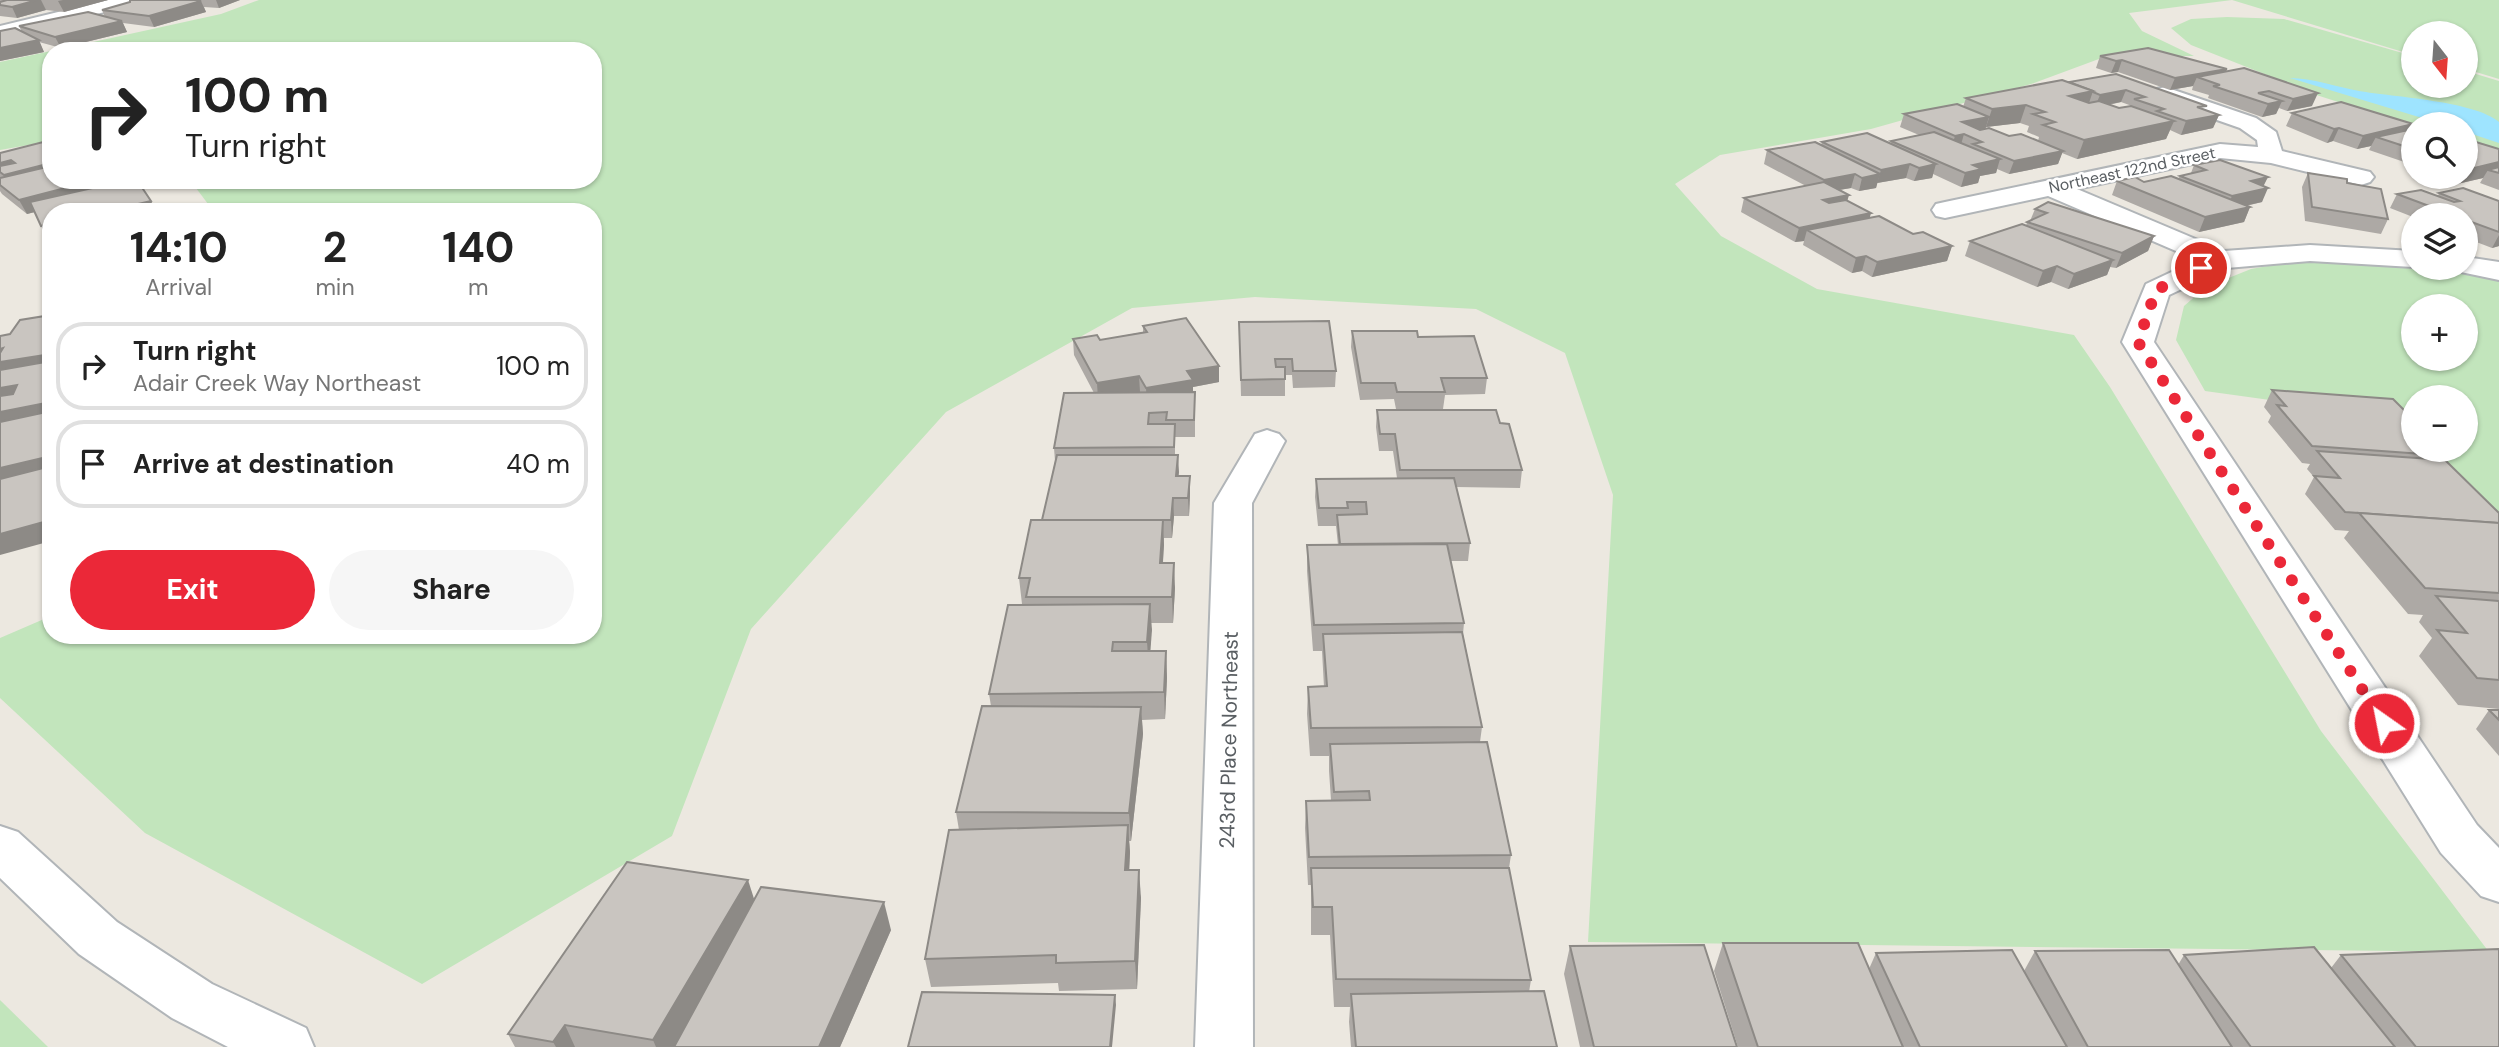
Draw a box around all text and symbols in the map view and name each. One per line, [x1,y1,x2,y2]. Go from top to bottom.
north arrow [2401,21,2478,98]
map controls [2401,21,2478,462]
text: 100 m [185,63,329,127]
icon: right [70,70,161,161]
button: search [2401,112,2478,189]
text: Turn right [185,125,327,167]
street label: Northeast 122nd Street [2047,142,2217,198]
button: layers [2401,203,2478,280]
text: 14:10 [130,220,228,275]
text: 2 [323,220,347,275]
text: 140 [442,220,514,275]
pin [2171,238,2231,298]
icon: arrive [2182,249,2220,287]
text: Arrival [145,272,212,302]
text: min [315,272,355,302]
text: m [468,272,489,302]
button: + [2401,294,2478,371]
text: Turn right [133,334,257,368]
icon: right [74,347,112,385]
text: 100 m [496,349,570,383]
text: Adair Creek Way Northeast [133,368,421,398]
button: − [2401,385,2478,462]
icon: arrive [74,445,112,483]
text: Arrive at destination [133,447,394,481]
text: 40 m [506,447,570,481]
button: Exit [70,550,315,630]
button: Share [329,550,574,630]
street label: 243rd Place Northeast [1213,631,1245,849]
position arrow [2347,686,2421,760]

